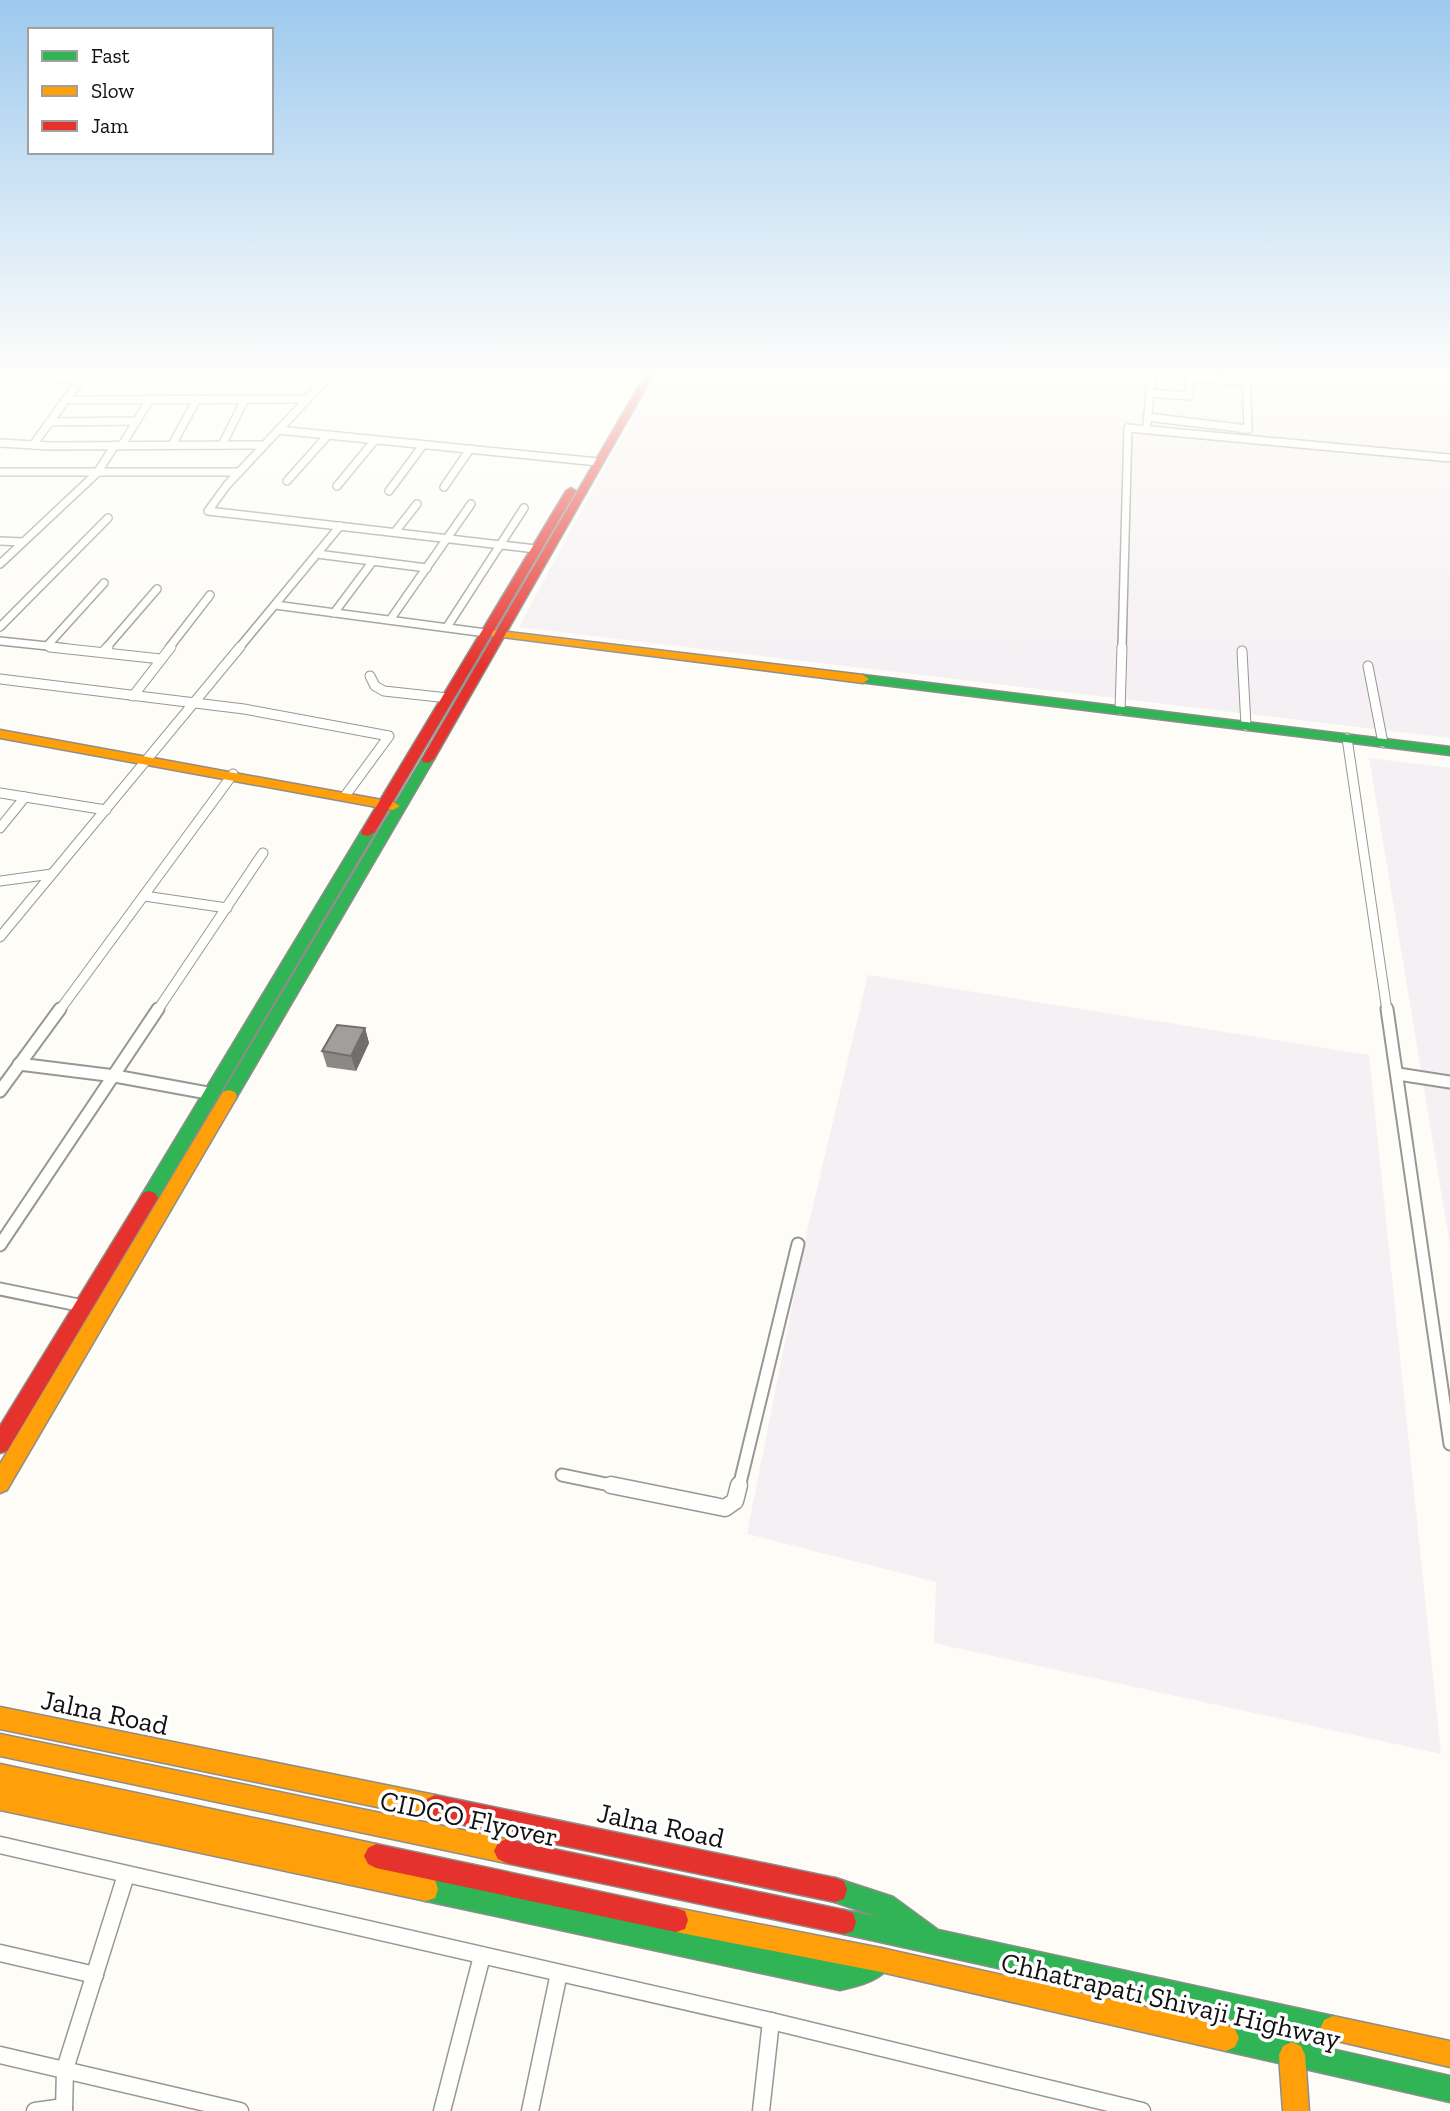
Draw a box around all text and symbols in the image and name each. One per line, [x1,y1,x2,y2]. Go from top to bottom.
legend [28,28,273,154]
text: Fast [91,43,130,68]
text: Slow [91,78,134,103]
text: Jam [91,113,128,138]
street label: Jalna Road [38,1683,171,1742]
street label: CIDCO Flyover [377,1784,561,1853]
street label: Jalna Road [594,1796,727,1855]
street label: Chhatrapati Shivaji Highway [998,1945,1345,2056]

